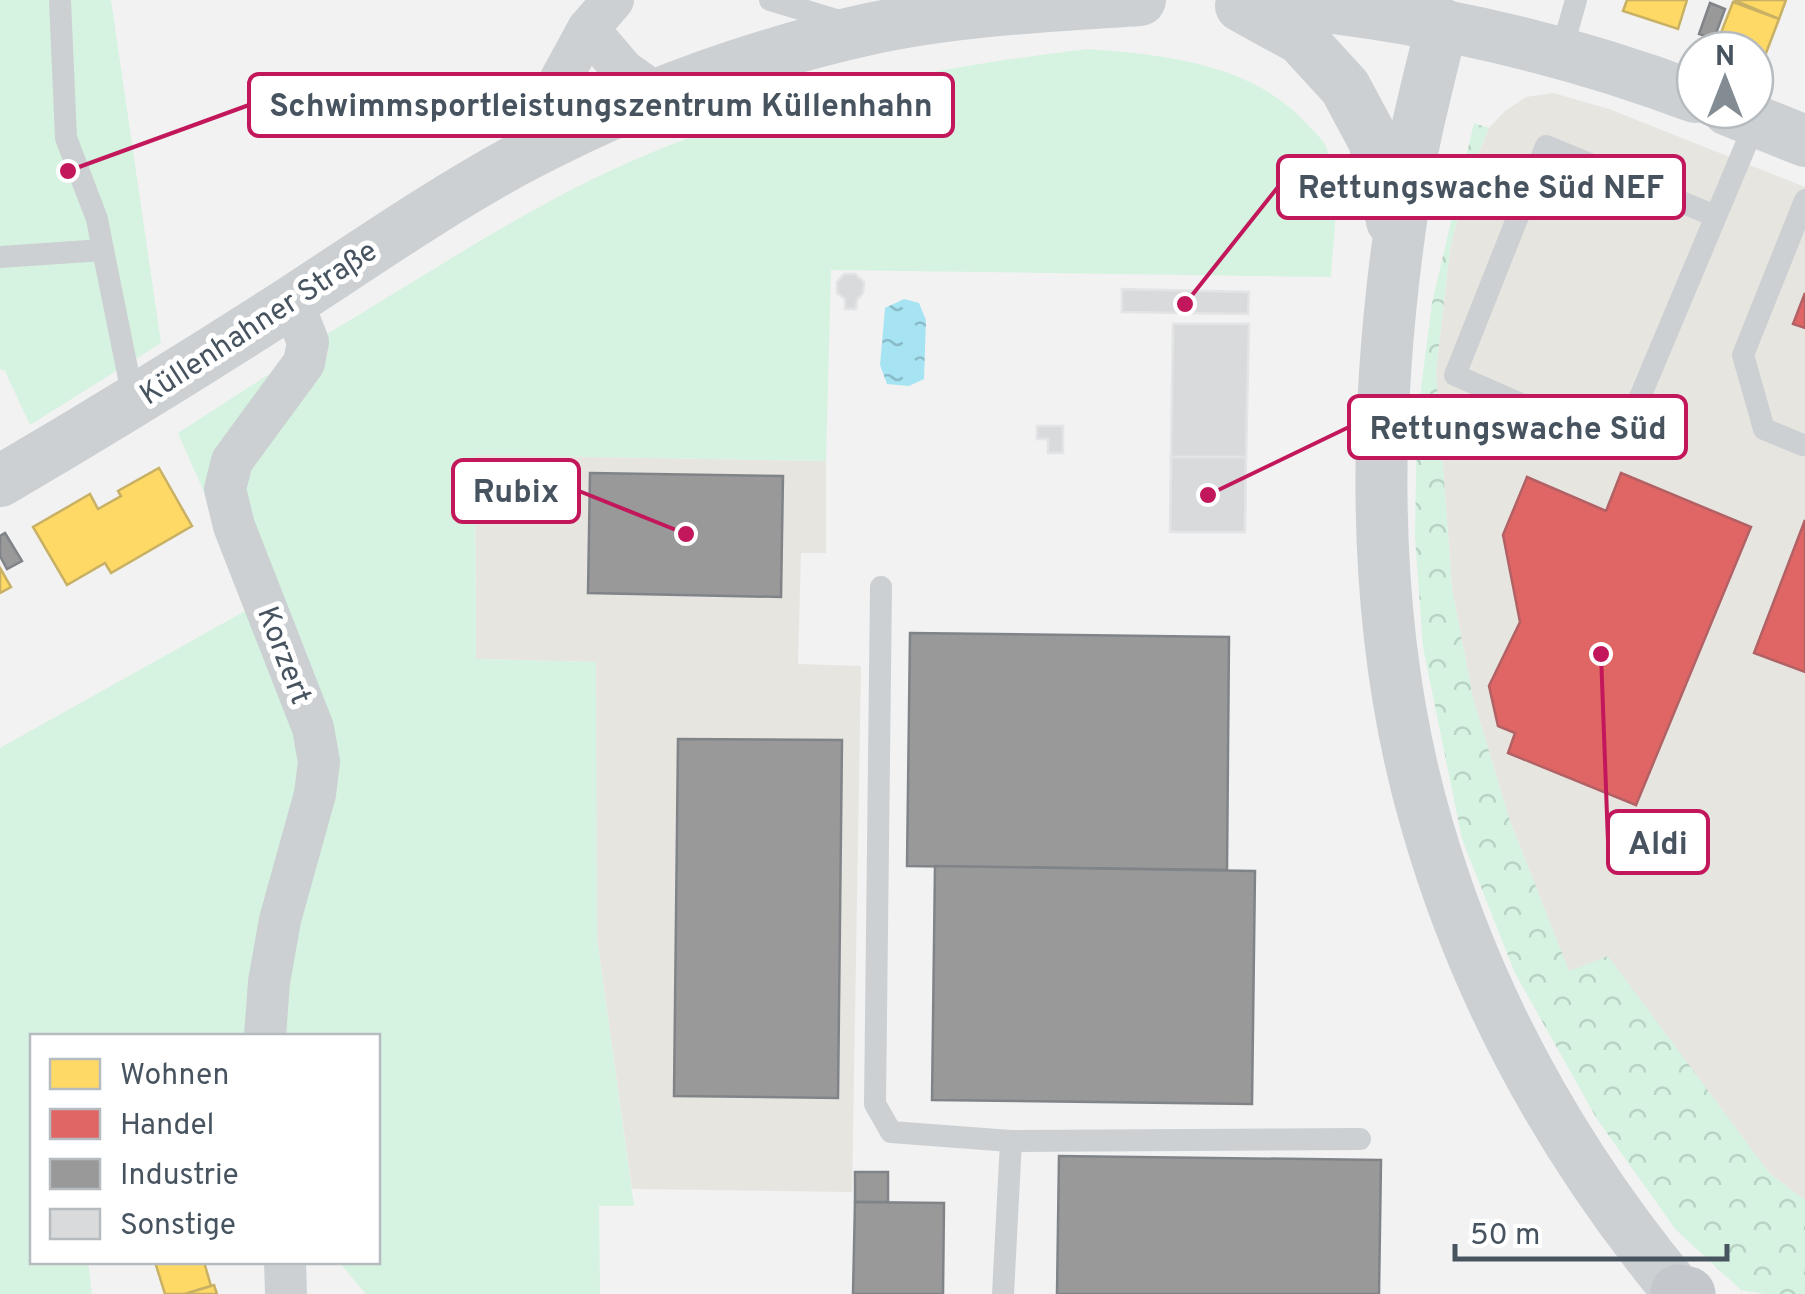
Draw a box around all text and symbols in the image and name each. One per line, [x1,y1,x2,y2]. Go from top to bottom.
north arrow [1675,30,1775,130]
text: N [1715,40,1735,76]
callout: Schwimmsportleistungszentrum Küllenhahn [249,74,953,136]
text: Schwimmsportleistungszentrum Küllenhahn [269,88,933,128]
callout: Rettungswache Süd NEF [1278,156,1684,218]
text: Rettungswache Süd NEF [1298,170,1664,210]
street label: Küllenhahner Straße [134,234,385,415]
callout: Rettungswache Süd [1349,396,1686,458]
text: Rettungswache Süd [1369,411,1667,451]
callout: Rubix [453,460,579,522]
text: Rubix [473,474,559,514]
street label: Korzert [247,602,318,710]
callout: Aldi [1608,811,1708,873]
text: Aldi [1628,826,1688,866]
legend [30,1034,380,1264]
text: Wohnen [120,1058,229,1095]
text: Handel [120,1108,214,1145]
text: Industrie [120,1158,239,1195]
scale bar [1455,1199,1728,1261]
text: Sonstige [120,1208,236,1245]
text: 50 m [1470,1218,1540,1255]

